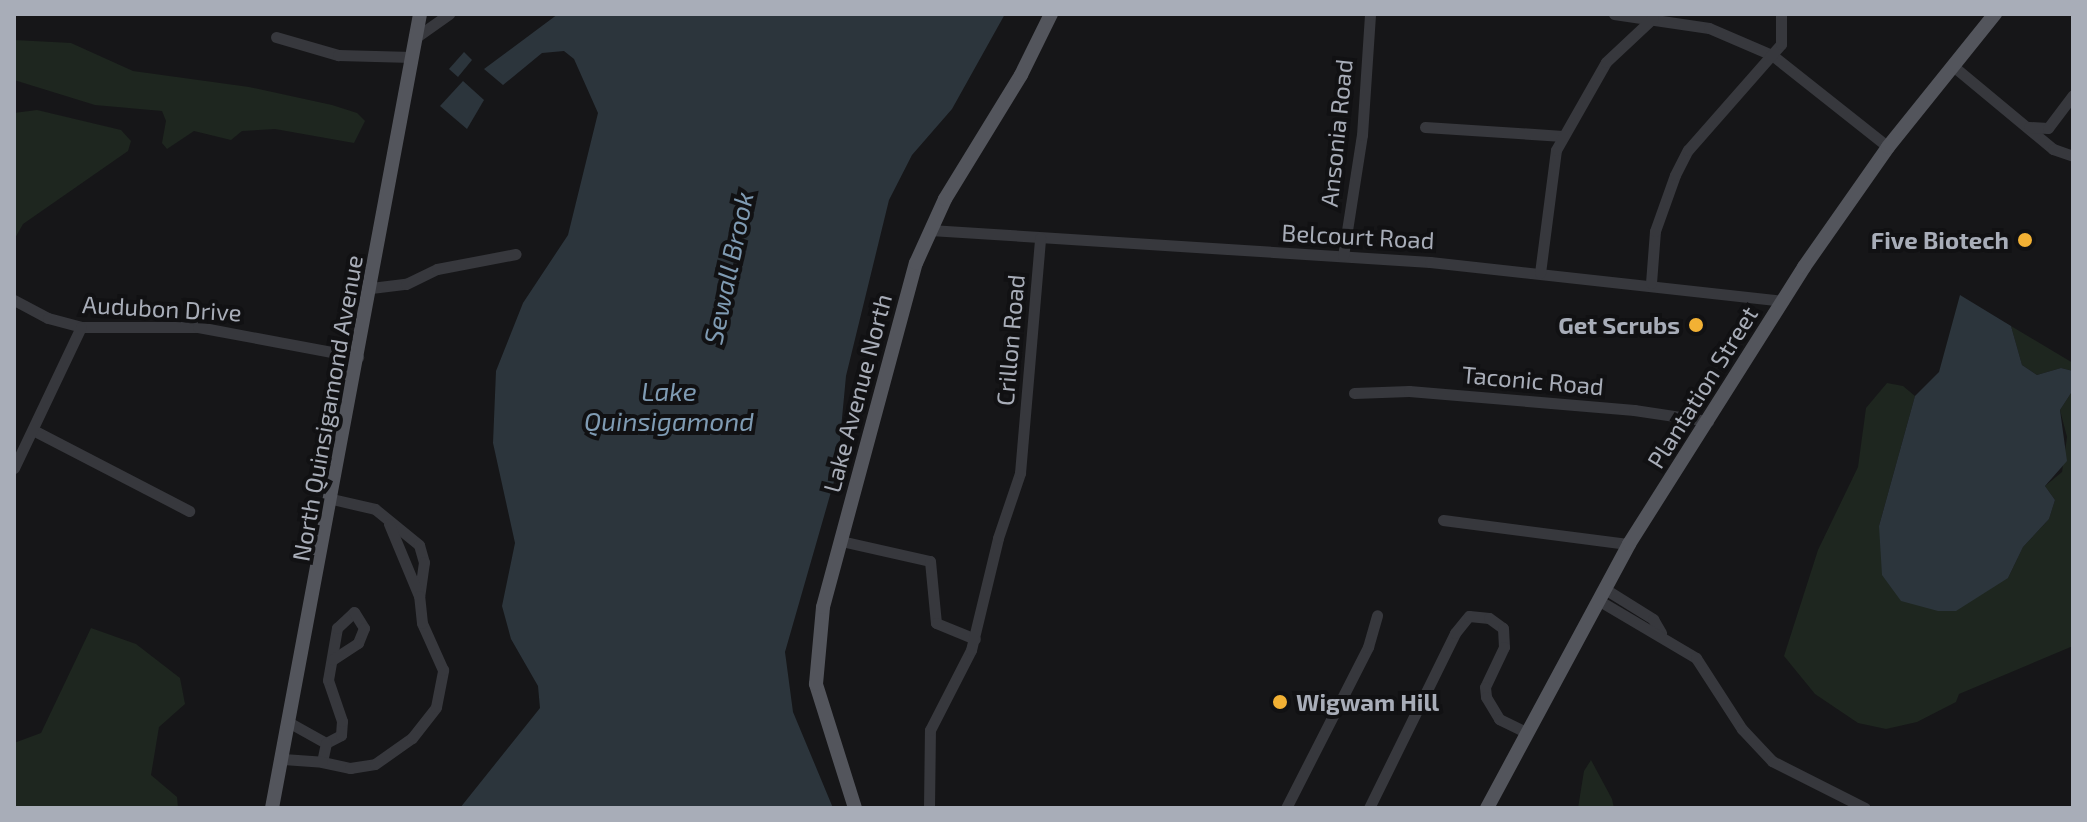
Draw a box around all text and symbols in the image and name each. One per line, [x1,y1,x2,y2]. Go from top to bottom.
street label: Ansonia Road [1314,58,1358,208]
water label: Sewall Brook [697,189,759,347]
street label: Belcourt Road [1281,218,1435,254]
place label: Five Biotech [1871,226,2009,254]
marker: Five Biotech [2016,231,2034,249]
street label: North Quinsigamond Avenue [286,252,368,564]
street label: Crillon Road [990,273,1030,407]
street label: Audubon Drive [82,289,242,327]
street label: Lake Avenue North [817,290,897,496]
street label: Plantation Street [1641,301,1763,473]
place label: Get Scrubs [1558,311,1680,339]
marker: Get Scrubs [1687,316,1705,334]
street label: Taconic Road [1461,359,1605,401]
water label: Lake Quinsigamond [584,375,754,436]
place label: Wigwam Hill [1296,688,1439,716]
marker: Wigwam Hill [1271,693,1289,711]

